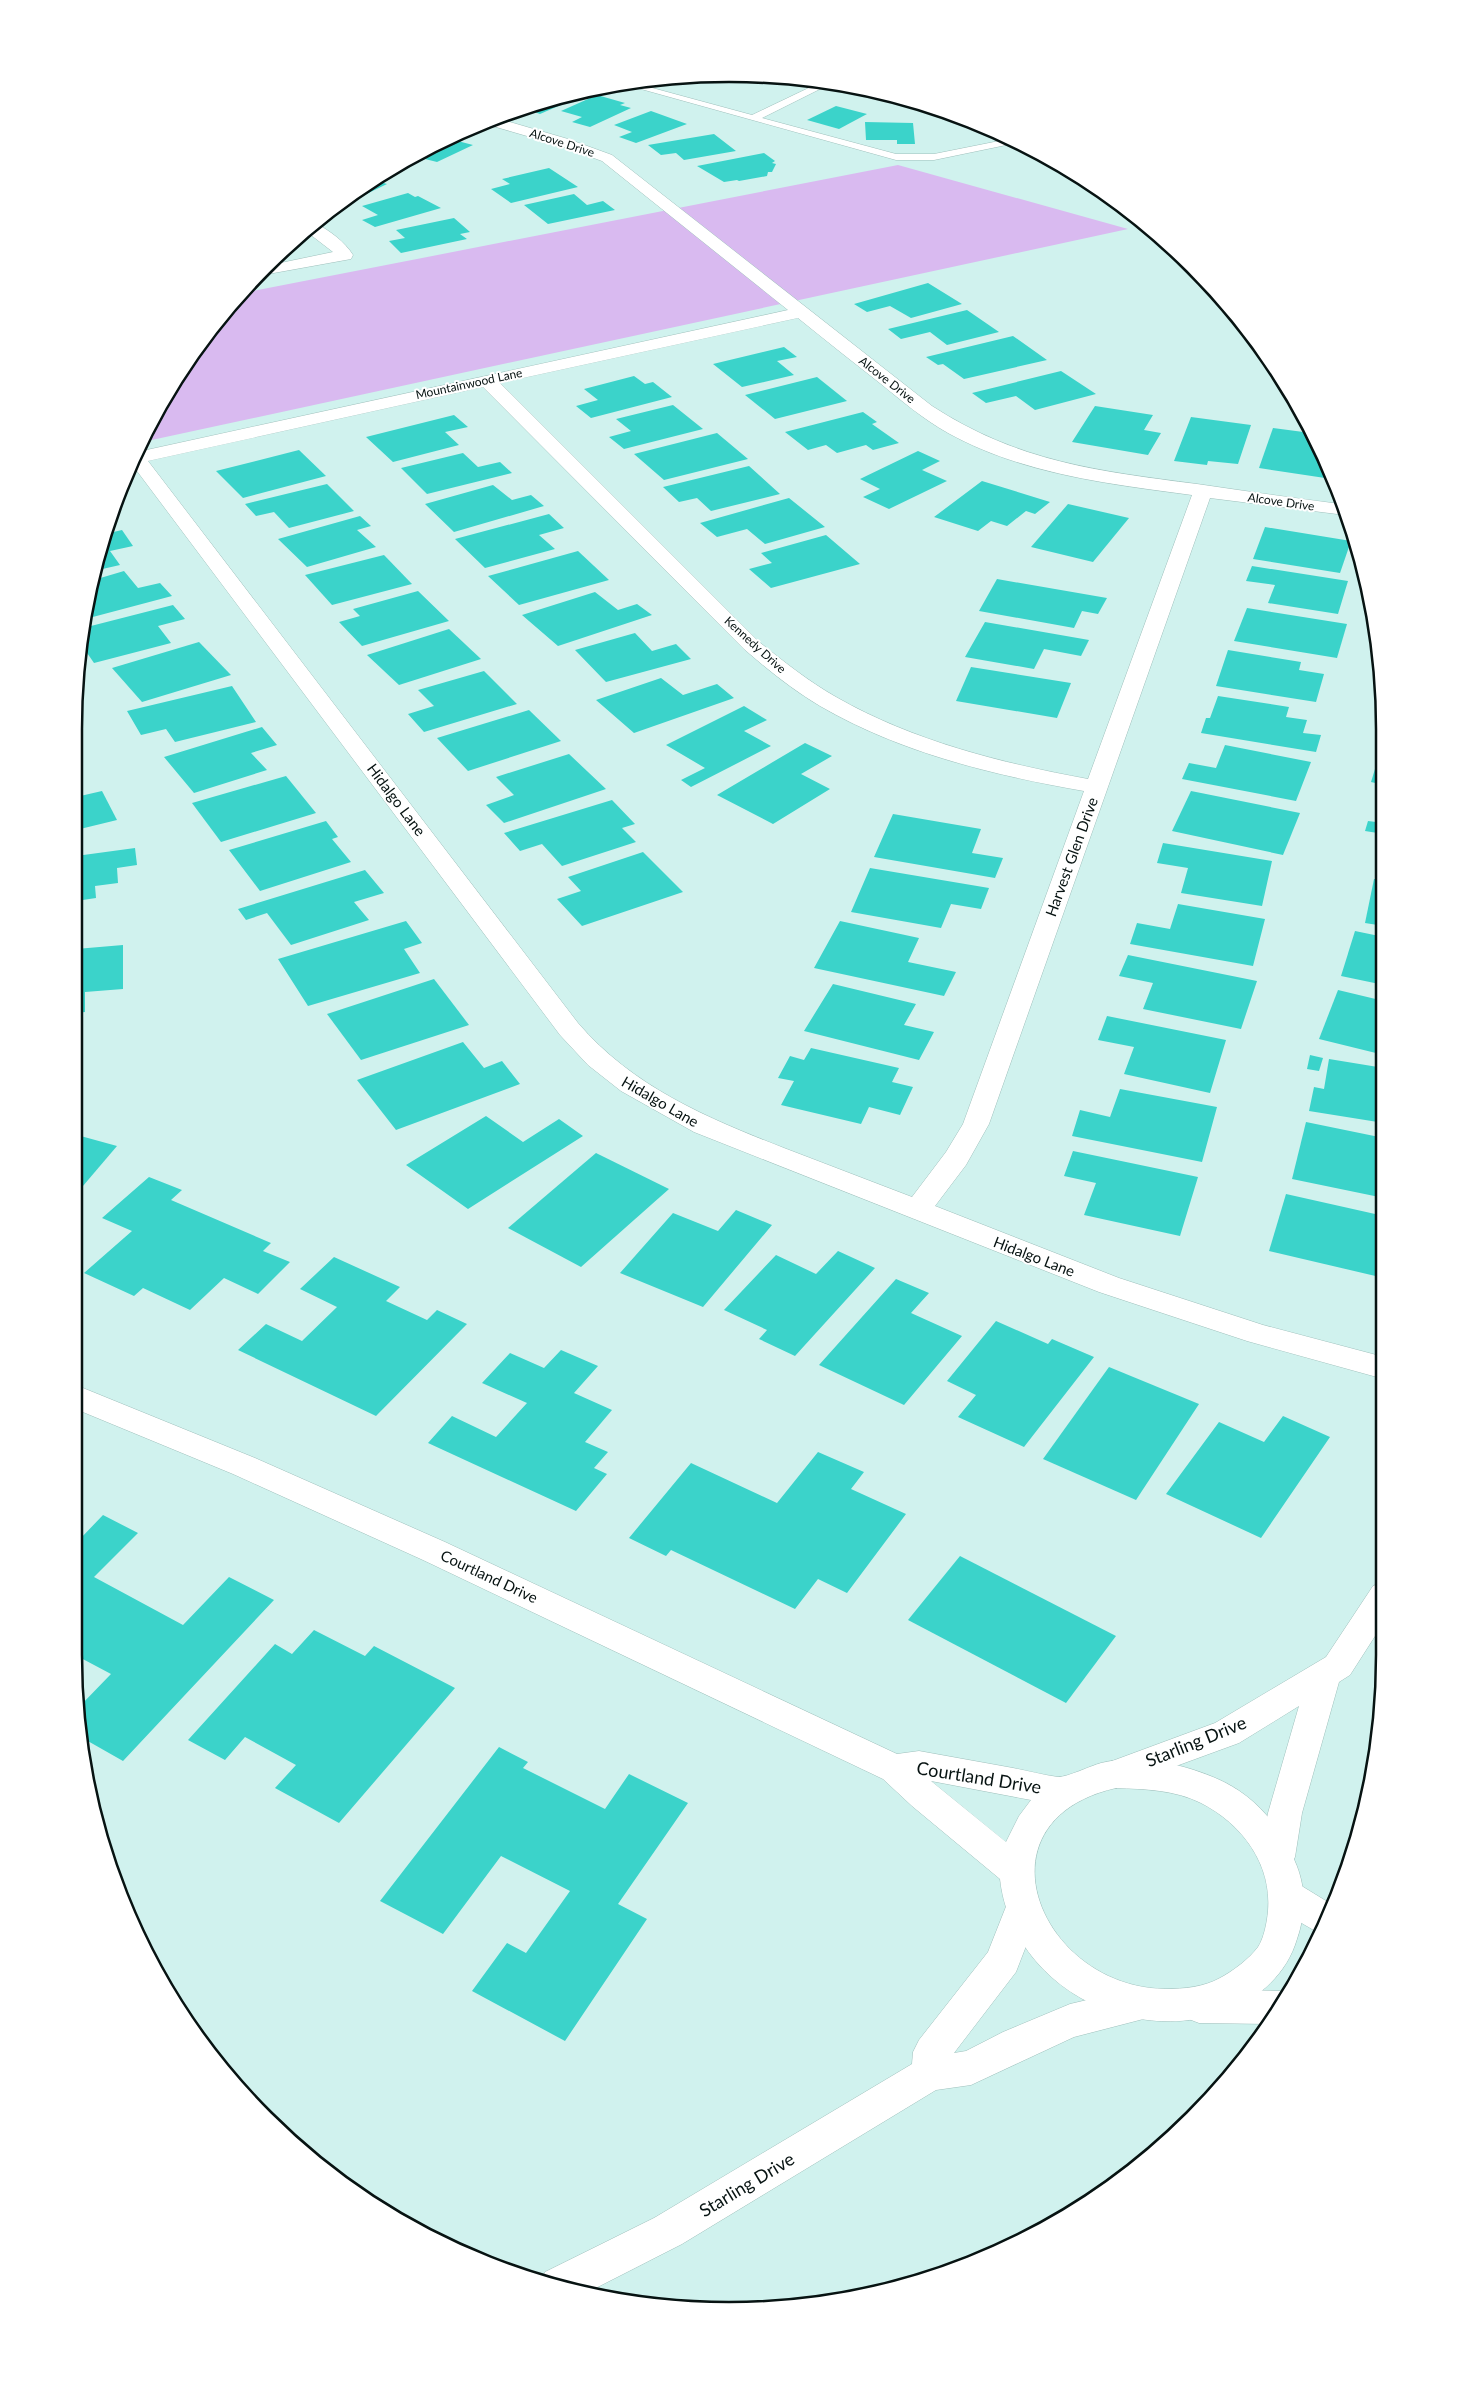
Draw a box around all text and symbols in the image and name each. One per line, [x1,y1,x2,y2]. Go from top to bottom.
street label: Alcove Drive [528,125,596,160]
street label: Alcove Drive [856,353,918,406]
street label: Mountainwood Lane [414,365,524,402]
street label: Alcove Drive [1247,489,1315,514]
street label: Kennedy Drive [721,613,789,676]
street label: Hidalgo Lane [364,760,430,839]
street label: Harvest Glen Drive [1041,794,1101,919]
street label: Hidalgo Lane [619,1072,702,1130]
street label: Hidalgo Lane [991,1232,1078,1280]
street label: Courtland Drive [438,1546,541,1606]
street label: Starling Drive [1142,1711,1249,1771]
street label: Courtland Drive [915,1756,1043,1798]
street label: Starling Drive [695,2147,798,2221]

